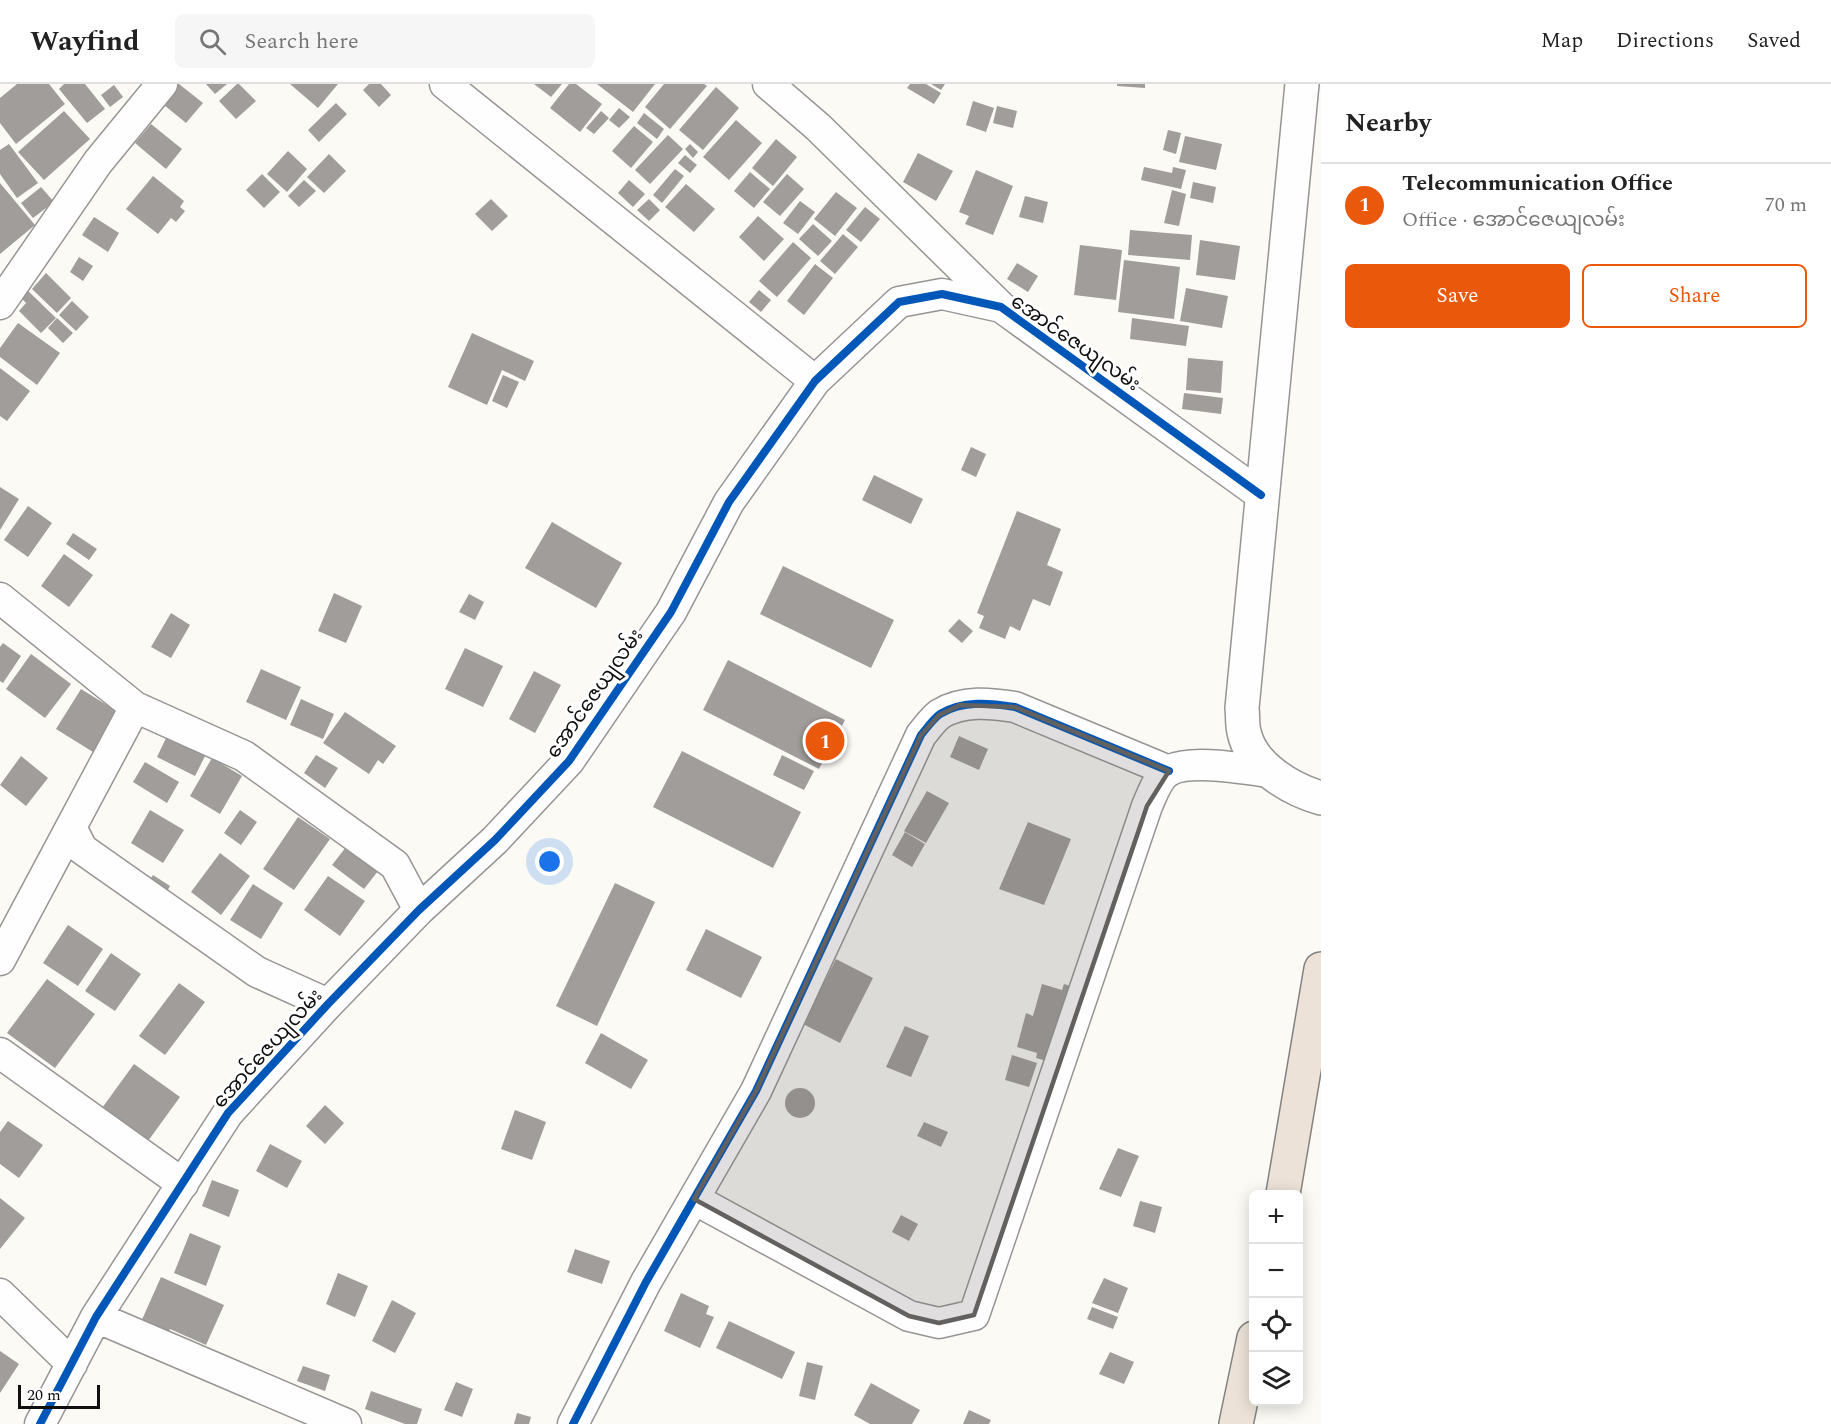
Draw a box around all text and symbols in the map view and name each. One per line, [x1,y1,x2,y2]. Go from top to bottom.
search box [175,14,595,68]
text: Wayfind [30,20,139,63]
icon: search [196,25,229,58]
text: Search here [244,25,359,58]
text: Map [1541,25,1583,57]
text: Directions [1616,25,1714,57]
text: Saved [1747,25,1801,57]
text: Nearby [1345,103,1431,143]
text: Telecommunication Office [1402,167,1673,200]
text: 1 [1359,190,1370,220]
text: 70 m [1765,190,1807,220]
text: Office · အောင်ဇေယျလမ်း [1402,205,1625,235]
button: Save [1345,264,1570,328]
button: Share [1582,264,1807,328]
street label: အောင်ဇေယျလမ်း [1004,287,1146,399]
street label: အောင်ဇေယျလမ်း [539,623,651,765]
pin: 1 [806,718,844,764]
your location [535,847,564,876]
street label: အောင်ဇေယျလမ်း [206,982,330,1115]
map controls [1249,1190,1303,1406]
button: + [1249,1190,1303,1244]
button: − [1249,1244,1303,1298]
button: locate [1249,1298,1303,1352]
button: layers [1249,1352,1303,1406]
scale bar [18,1382,100,1410]
text: 20 m [27,1383,61,1407]

